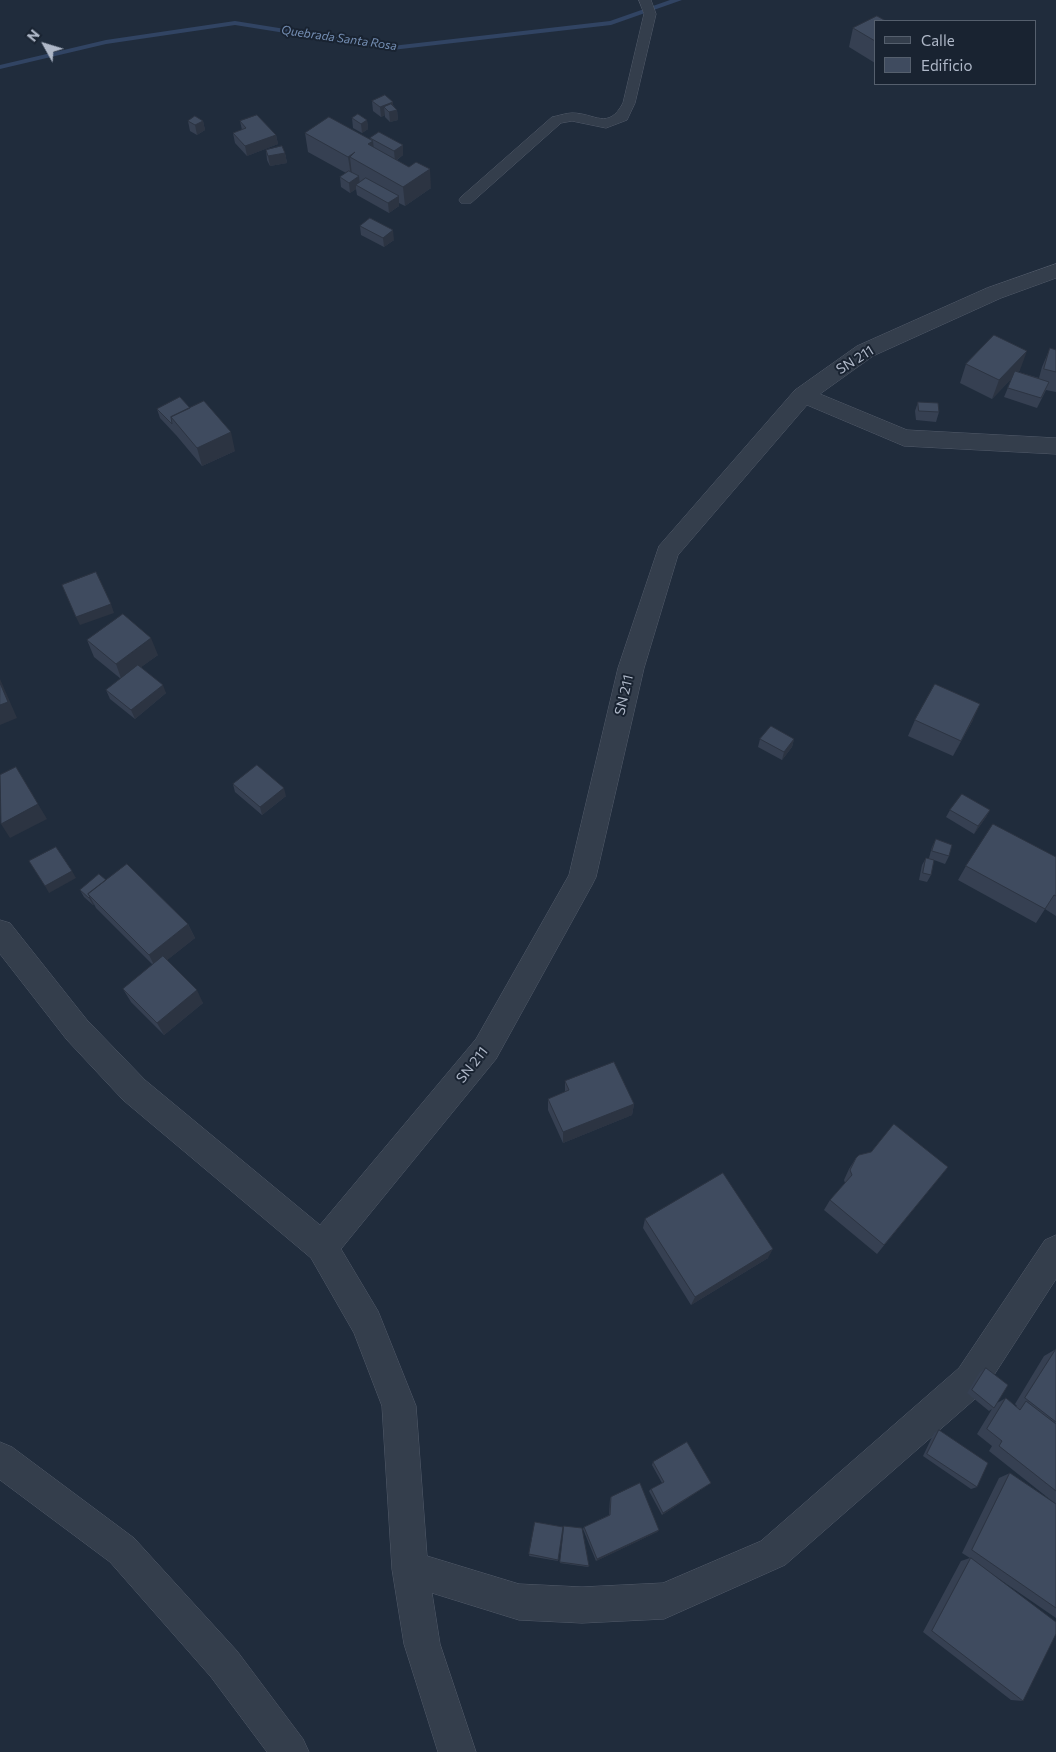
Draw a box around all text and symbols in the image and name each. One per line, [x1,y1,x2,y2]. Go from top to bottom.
north arrow [20,20,70,70]
legend [874,20,1036,85]
water label: Quebrada Santa Rosa [280,23,398,53]
text: N [23,26,43,45]
text: Calle [921,31,955,49]
text: Edificio [921,56,972,74]
street label: SN 211 [833,342,877,378]
street label: SN 211 [611,673,637,717]
street label: SN 211 [453,1044,491,1086]

